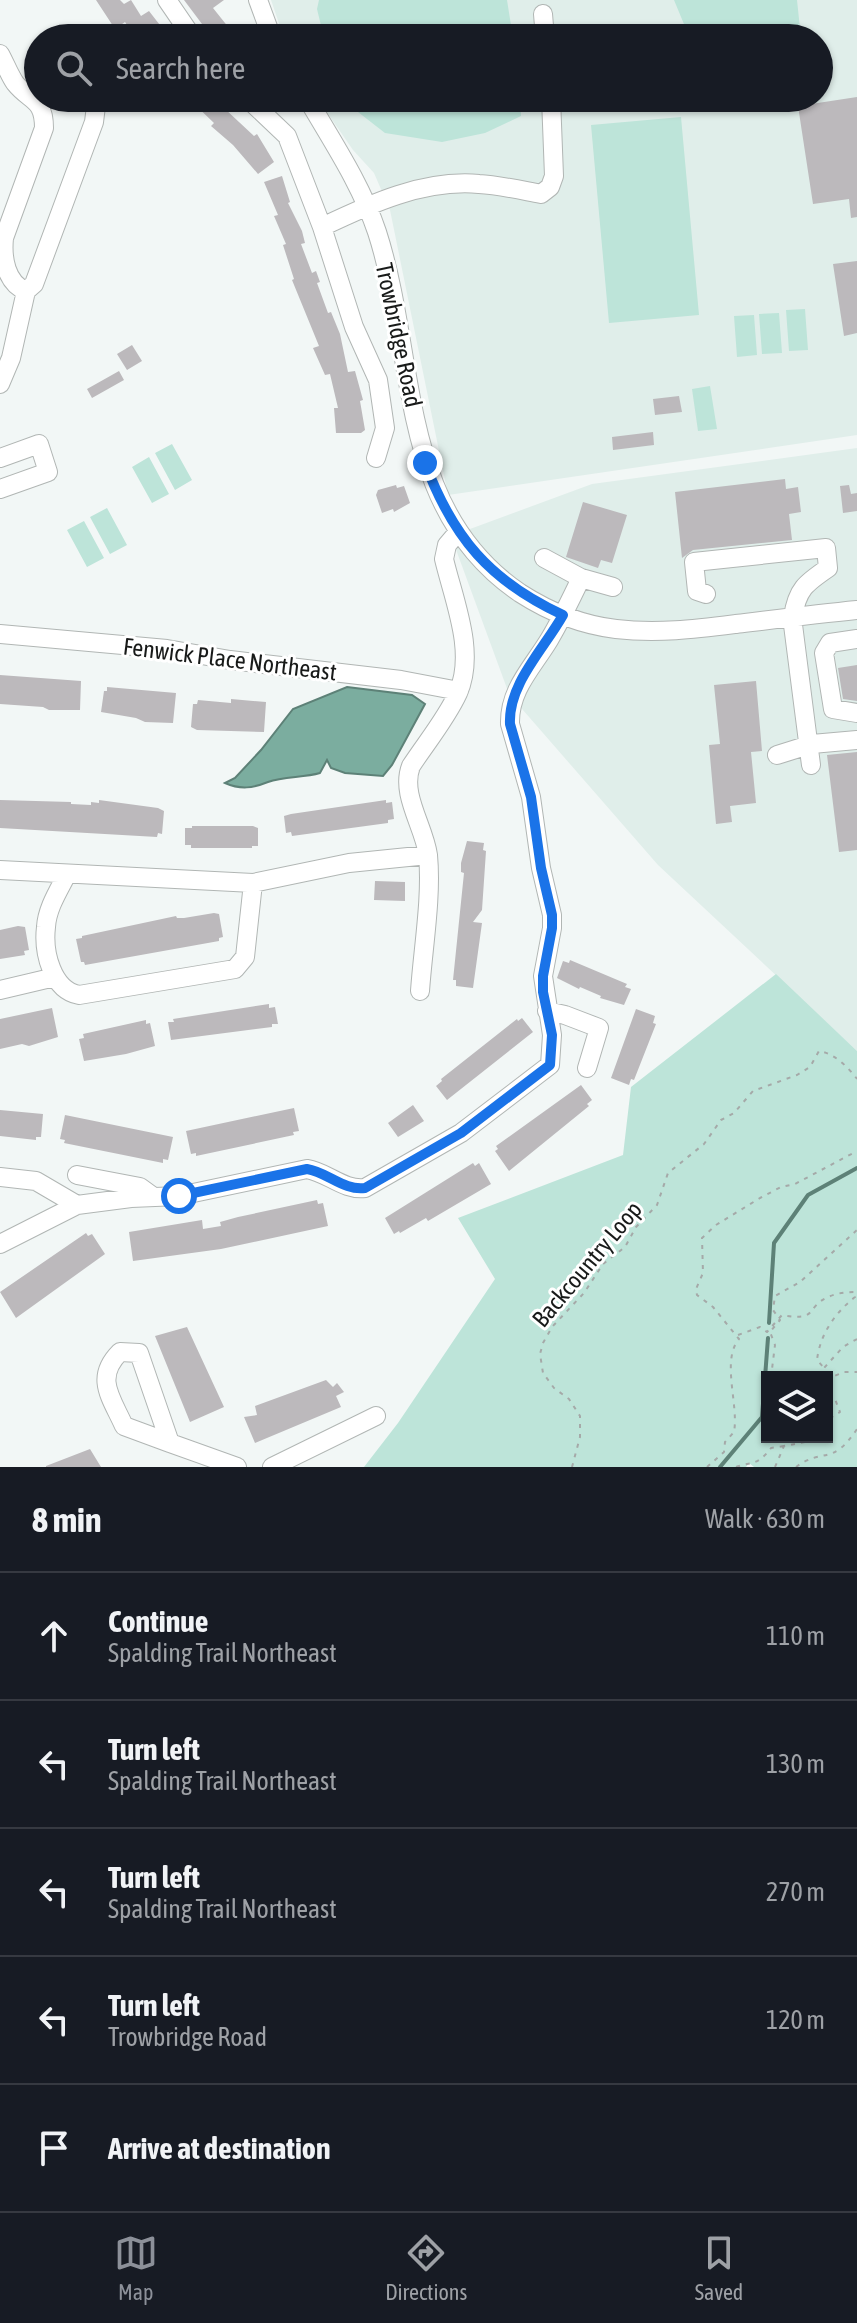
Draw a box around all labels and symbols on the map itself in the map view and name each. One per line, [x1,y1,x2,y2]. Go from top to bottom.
street label: Trowbridge Road [371,260,427,410]
route end [407,445,443,481]
street label: Fenwick Place Northeast [122,633,338,686]
route start [161,1178,197,1214]
street label: Backcountry Loop [527,1196,647,1332]

